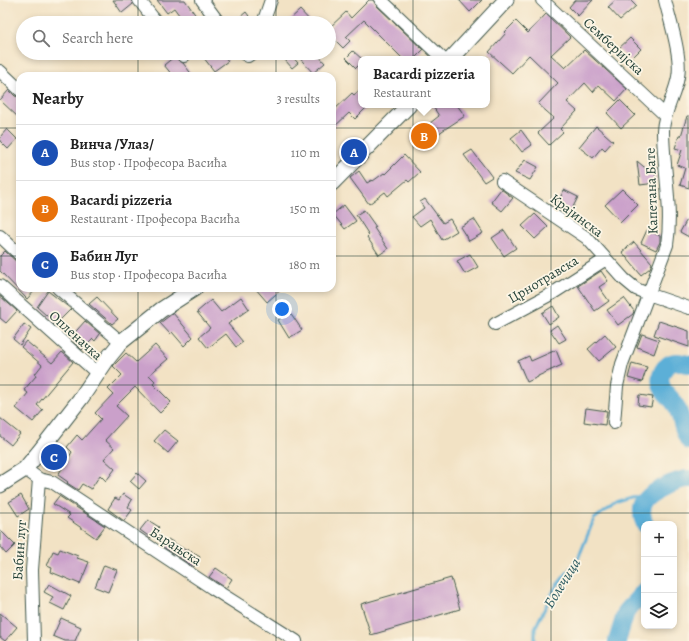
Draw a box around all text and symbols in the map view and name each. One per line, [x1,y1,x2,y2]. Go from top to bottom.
street label: Семберијска [579,13,649,80]
search box [16,16,336,60]
icon: search [30,27,52,49]
text: Search here [62,28,133,48]
popup [358,56,490,108]
text: Bacardi pizzeria [373,64,475,84]
text: Restaurant [373,84,431,101]
text: Nearby [32,87,83,110]
text: 3 results [276,90,320,107]
pin: B [411,121,437,151]
text: Винча /Улаз/ [70,134,154,154]
pin: A [341,137,367,167]
text: A [41,144,49,161]
text: 110 m [291,144,320,161]
street label: Капетана Бате [640,147,663,235]
text: Bus stop · Професора Васића [70,154,227,171]
street label: Крајинска [546,189,608,242]
text: Bacardi pizzeria [70,190,172,210]
text: B [41,200,49,217]
text: 150 m [290,200,320,217]
text: Restaurant · Професора Васића [70,210,240,227]
text: Бабин Луг [70,246,138,266]
street label: Црнотравска [505,251,582,308]
text: C [41,256,49,273]
text: 180 m [289,256,320,273]
text: Bus stop · Професора Васића [70,266,227,283]
your location [272,299,292,319]
street label: Опленачка [45,306,107,365]
pin: C [41,442,67,472]
street label: Бабин луг [8,519,31,581]
map controls [641,521,677,629]
button: + [641,521,677,557]
street label: Барањска [146,523,206,571]
water label: Болечица [539,554,585,612]
button: − [641,557,677,593]
button: layers [641,593,677,629]

